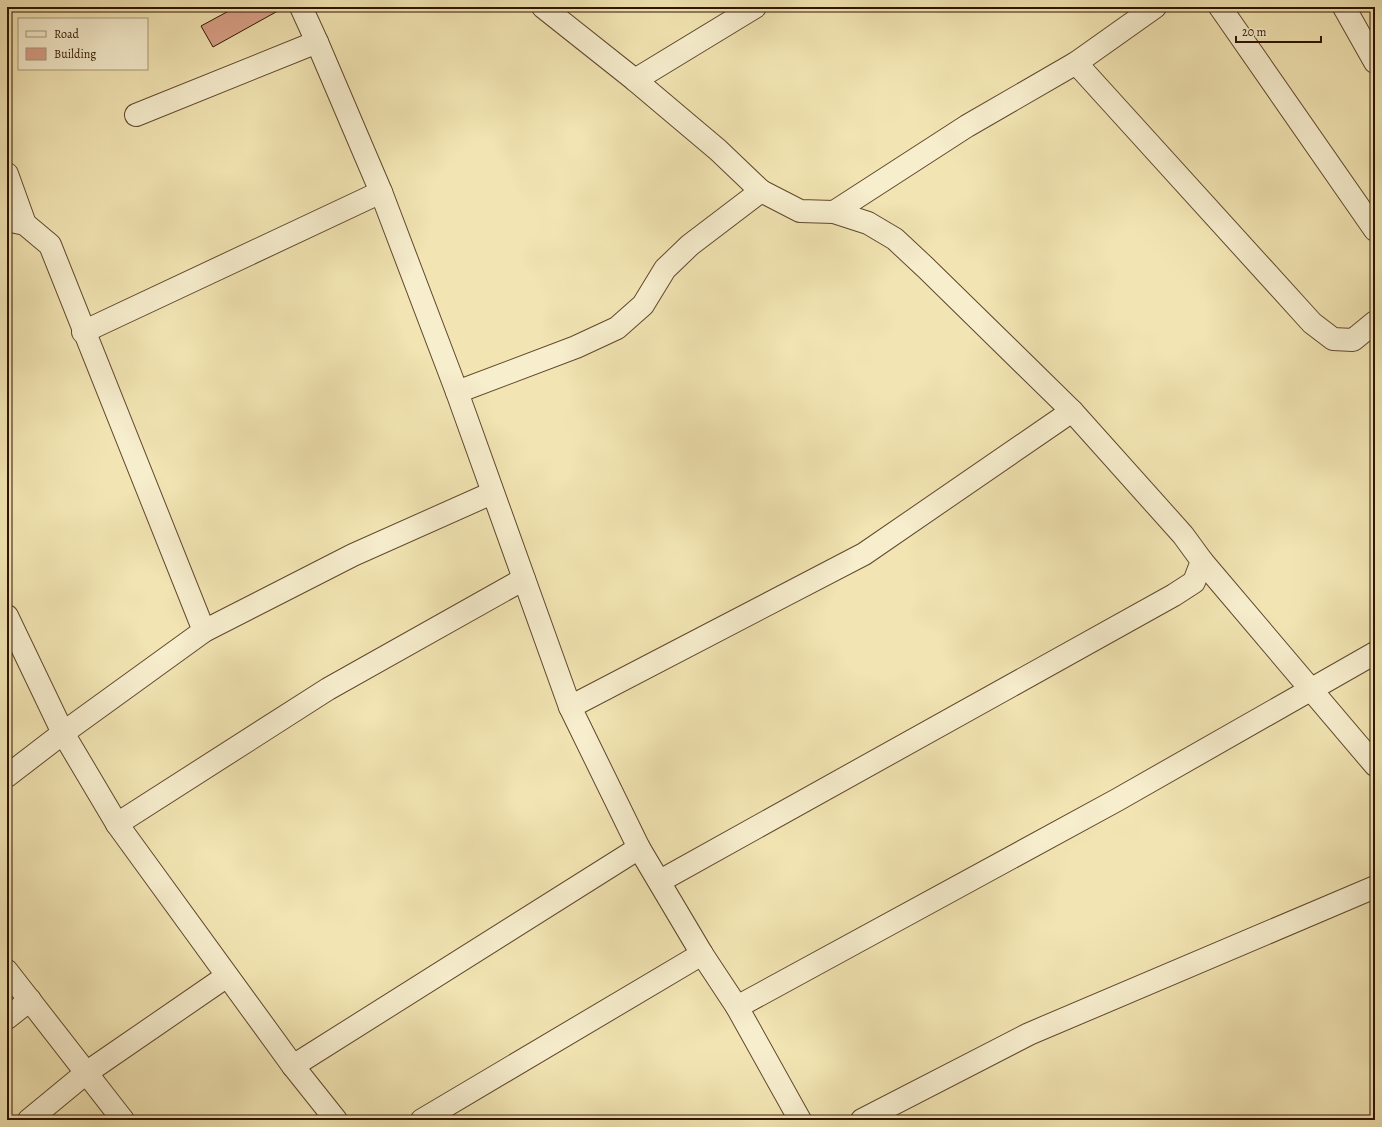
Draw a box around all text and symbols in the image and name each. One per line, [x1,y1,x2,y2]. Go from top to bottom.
legend [18,18,148,70]
scale bar [1236,18,1321,44]
text: 20 m [1242,24,1266,40]
text: Road [54,26,80,42]
text: Building [54,46,96,62]

